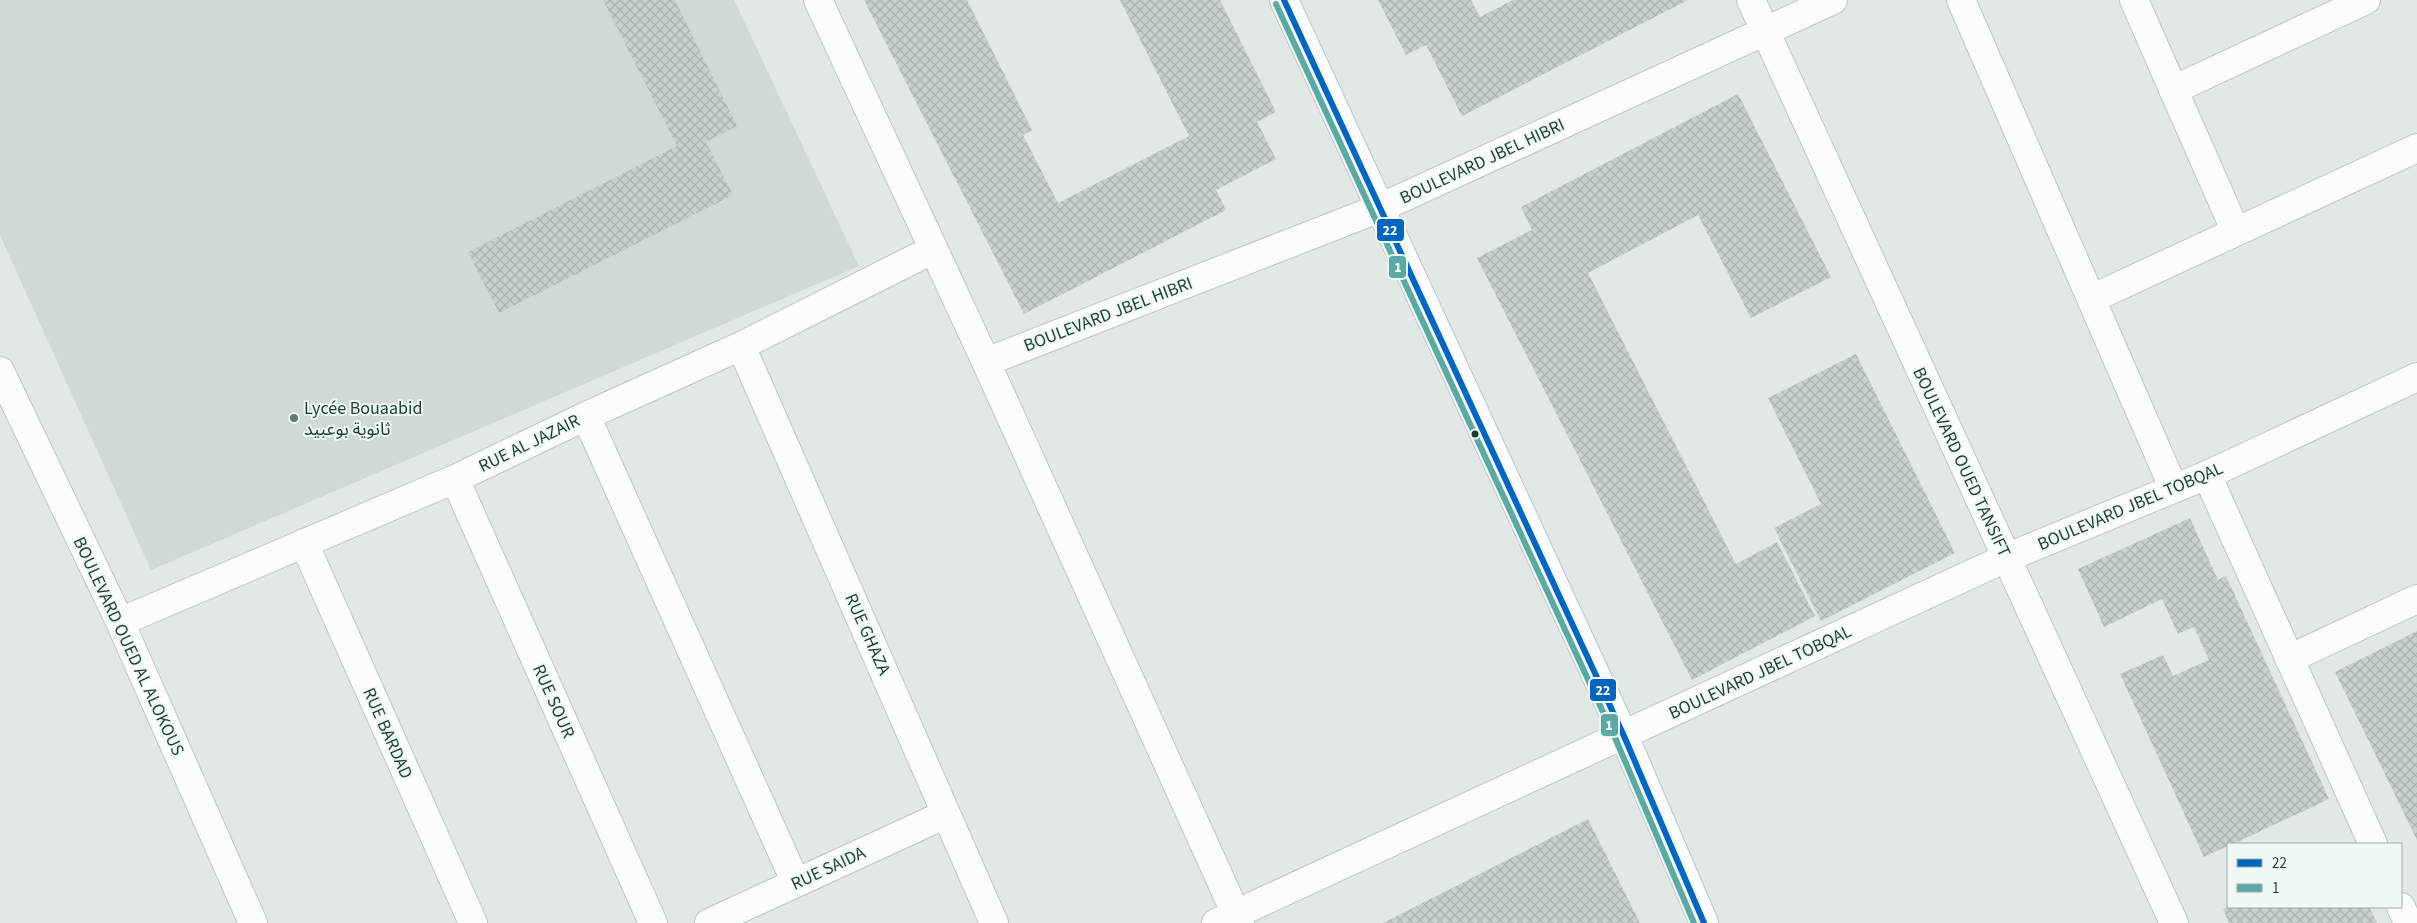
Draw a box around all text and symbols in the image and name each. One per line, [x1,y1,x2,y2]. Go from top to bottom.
street label: BOULEVARD JBEL HIBRI [1396,112,1569,211]
line badge: 22 [1376,218,1405,242]
text: 22 [1383,221,1397,241]
line badge: 1 [1388,255,1407,279]
text: 1 [1394,258,1402,278]
street label: BOULEVARD JBEL HIBRI [1020,271,1196,358]
street label: BOULEVARD OUED TANSIFT [1906,363,2017,562]
place label: Lycée Bouaabid ثانوية بوعبيد [304,396,422,442]
street label: RUE AL JAZAIR [474,408,584,479]
marker: Lycée Bouaabid ثانوية بوعبيد [288,412,300,424]
unlabelled marker [1470,429,1480,439]
street label: BOULEVARD JBEL TOBQAL [2034,456,2227,557]
street label: BOULEVARD OUED AL ALOKOUS [67,533,190,760]
street label: RUE GHAZA [838,589,897,679]
street label: BOULEVARD JBEL TOBQAL [1665,619,1856,726]
street label: RUE SOUR [526,660,581,742]
line badge: 22 [1589,678,1617,702]
text: 22 [1596,681,1610,701]
street label: RUE BARDAD [356,684,419,783]
line badge: 1 [1600,713,1619,737]
text: 1 [1605,716,1613,736]
street label: RUE SAIDA [787,840,870,897]
legend [2227,843,2402,908]
text: 22 [2272,853,2287,874]
text: 1 [2272,878,2279,899]

